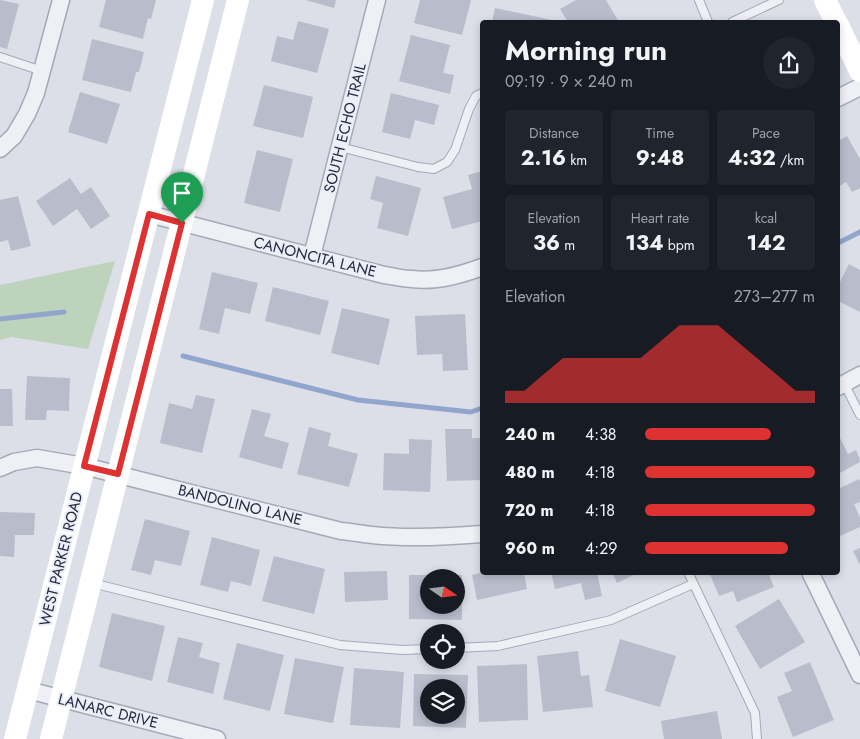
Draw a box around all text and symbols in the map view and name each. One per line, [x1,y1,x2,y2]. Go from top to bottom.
text: Morning run [505,30,667,71]
button: share [763,37,815,89]
street label: SOUTH ECHO TRAIL [318,61,372,195]
text: 09:19 · 9 × 240 m [505,70,633,93]
text: Distance [529,123,579,143]
text: Time [646,123,674,143]
text: Pace [752,123,780,143]
text: 2.16 [521,143,566,173]
text: 9:48 [636,143,684,173]
text: 4:32 [728,143,776,173]
text: km [566,150,587,170]
text: /km [776,150,804,170]
pin [161,172,203,223]
icon: arrive [168,179,196,207]
text: Elevation [528,208,580,228]
text: Heart rate [631,208,689,228]
text: kcal [755,208,777,228]
text: 36 [533,228,560,258]
text: 134 [625,228,664,258]
text: 142 [746,228,786,258]
street label: CANONCITA LANE [251,231,379,283]
text: m [560,235,575,255]
text: bpm [664,235,695,255]
text: Elevation [505,285,565,308]
text: 273–277 m [734,285,815,308]
text: 240 m [505,423,555,446]
text: 4:38 [585,423,617,446]
text: 480 m [505,461,555,484]
text: 4:18 [585,461,615,484]
street label: BANDOLINO LANE [176,479,304,531]
street label: WEST PARKER ROAD [34,489,88,629]
text: 720 m [505,499,554,522]
text: 4:18 [585,499,615,522]
text: 960 m [505,537,555,560]
text: 4:29 [585,537,617,560]
north arrow [420,569,465,614]
map controls [420,569,465,724]
button: locate [420,624,465,669]
button: layers [420,679,465,724]
street label: LANARC DRIVE [56,688,160,734]

